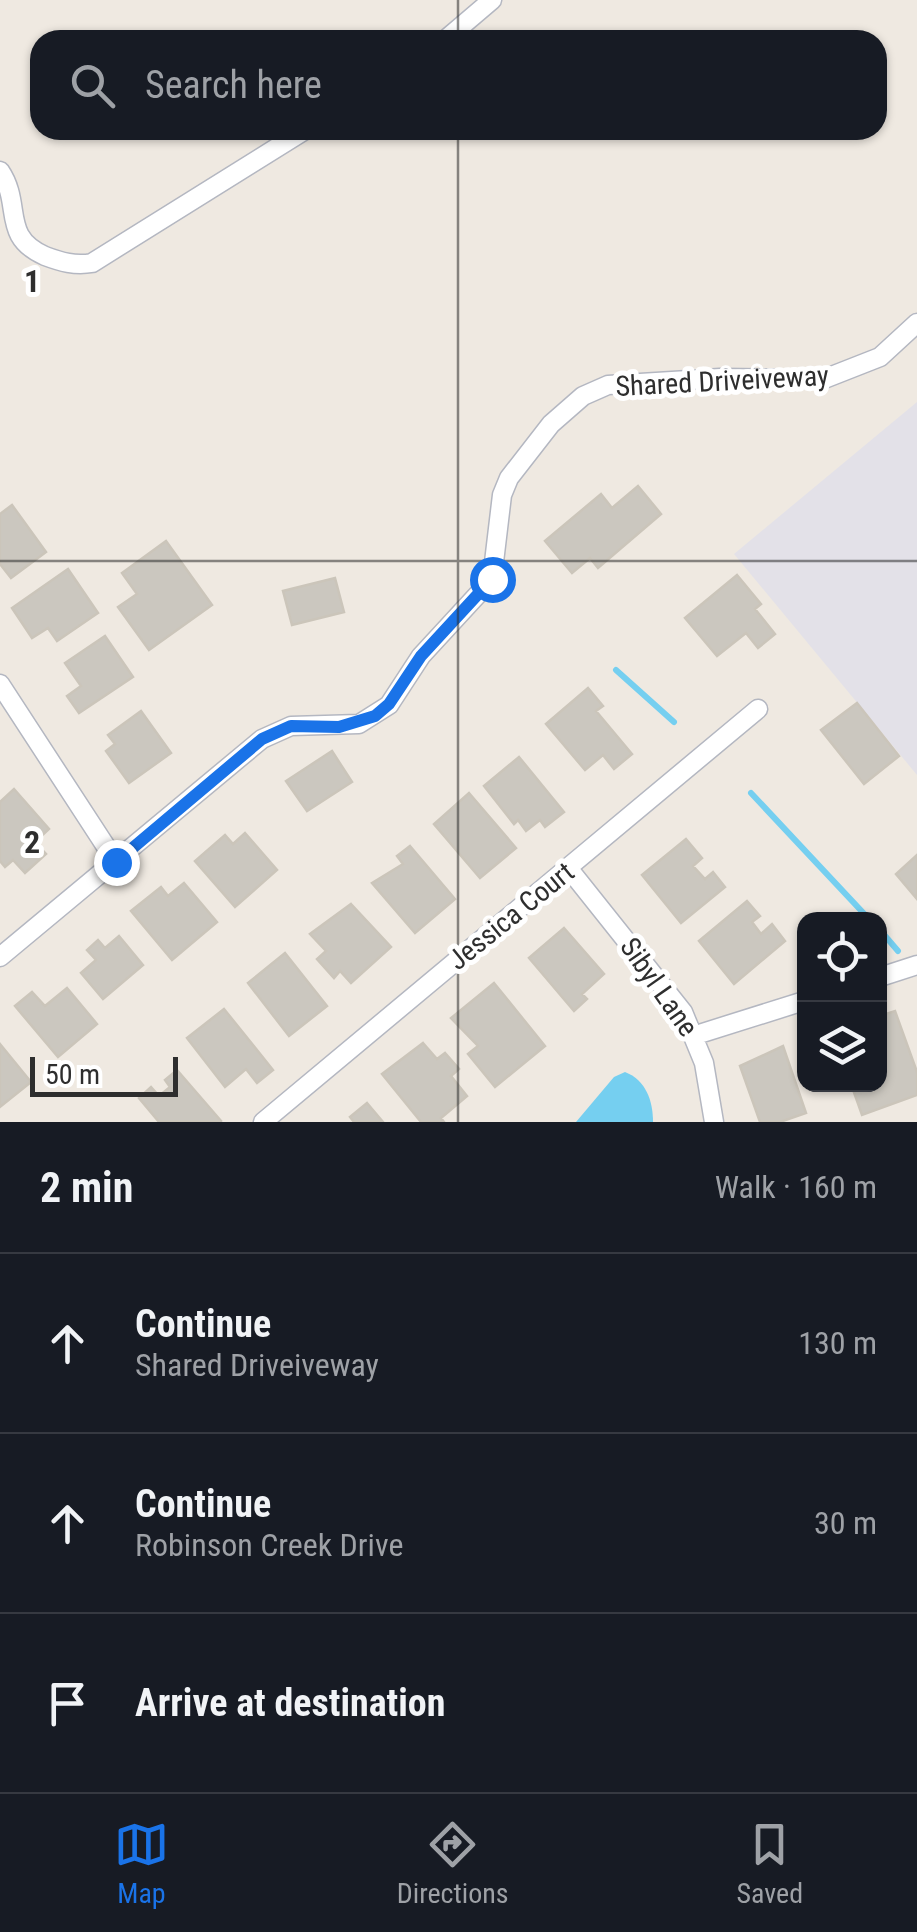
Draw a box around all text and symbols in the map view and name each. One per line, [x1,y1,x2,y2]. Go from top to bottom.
search box [30,30,887,140]
icon: search [65,58,120,113]
text: Search here [145,63,322,107]
text: 1 [24,262,40,300]
street label: Shared Driveiveway [615,359,830,403]
route start [470,557,516,603]
text: 2 [24,823,40,861]
route end [94,840,140,886]
street label: Jessica Court [441,855,581,977]
map controls [797,912,887,1092]
button: locate [797,912,887,1002]
street label: Sibyl Lane [613,931,705,1043]
button: layers [797,1002,887,1092]
scale bar [30,1052,178,1096]
text: 50 m [45,1058,100,1091]
text: 2 min [40,1163,133,1212]
text: Walk · 160 m [715,1168,877,1206]
text: Continue [135,1302,271,1346]
icon: ahead [40,1316,95,1371]
text: 130 m [798,1324,877,1362]
text: Shared Driveiveway [135,1346,379,1384]
text: Continue [135,1482,271,1526]
icon: ahead [40,1496,95,1551]
text: 30 m [814,1504,877,1542]
text: Robinson Creek Drive [135,1526,403,1564]
icon: arrive [40,1676,95,1731]
text: Arrive at destination [135,1681,445,1725]
tab: Map [114,1817,169,1910]
tab: Directions [397,1817,509,1910]
tab: Saved [736,1817,803,1910]

